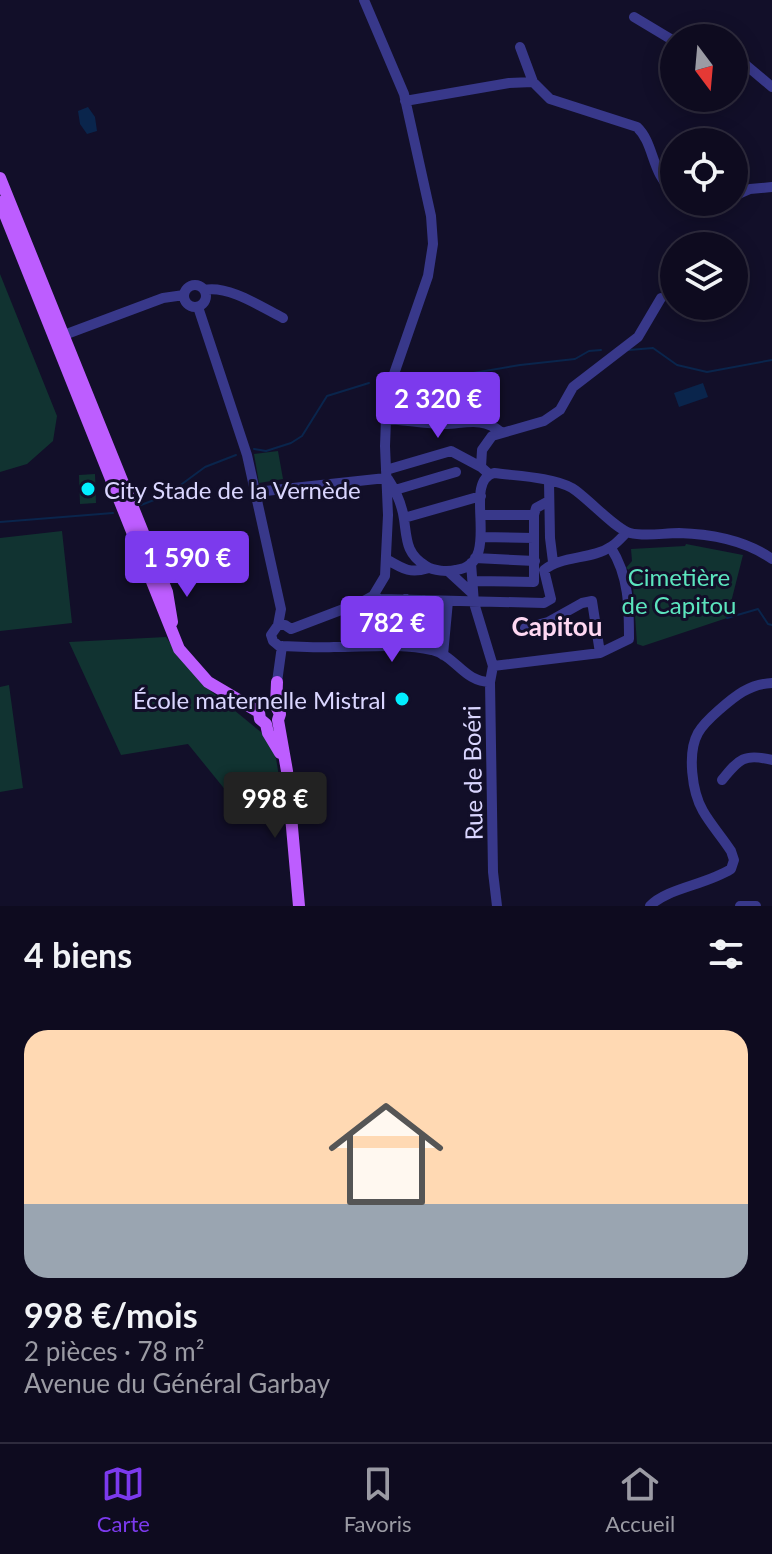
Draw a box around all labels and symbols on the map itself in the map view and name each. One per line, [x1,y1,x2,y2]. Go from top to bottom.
north arrow [660,24,748,112]
pin: 2 320 € [364,372,512,440]
place label: City Stade de la Vernède [104,475,361,504]
marker: City Stade de la Vernède [79,480,97,498]
pin: 1 590 € [113,531,261,599]
park label: Cimetière de Capitou [622,562,736,619]
pin: 782 € [336,596,448,664]
district label: Capitou [512,610,602,642]
place label: École maternelle Mistral [133,685,386,714]
marker: École maternelle Mistral [393,690,411,708]
street label: Rue de Boéri [456,705,488,841]
pin: 998 € [219,772,331,840]

